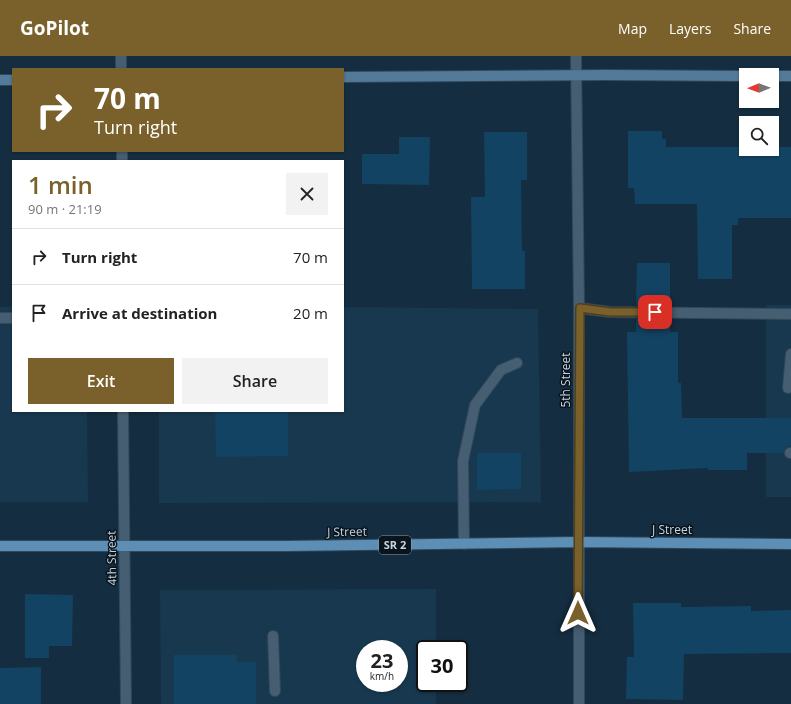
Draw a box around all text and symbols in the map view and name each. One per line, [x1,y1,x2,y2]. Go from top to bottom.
text: GoPilot [20,15,89,41]
text: Map [618,19,647,38]
text: Layers [669,19,711,38]
text: Share [733,19,771,38]
north arrow [739,68,779,108]
map controls [739,68,779,156]
text: 70 m [94,79,161,117]
icon: right [28,84,80,136]
text: Turn right [94,115,177,139]
button: search [739,116,779,156]
text: 1 min [28,168,93,201]
button: close [286,173,328,215]
text: 90 m · 21:19 [28,200,102,218]
icon: right [28,246,50,268]
text: Turn right [62,247,137,267]
text: 70 m [293,247,328,267]
pin [638,295,672,329]
icon: arrive [644,301,666,323]
icon: arrive [28,302,50,324]
text: Arrive at destination [62,303,217,323]
text: 20 m [293,303,328,323]
street label: 5th Street [557,352,574,408]
button: Exit [28,358,174,404]
button: Share [182,358,328,404]
street label: J Street [651,521,692,538]
street label: J Street [326,523,367,540]
street label: 4th Street [103,530,120,586]
road number: SR 2 [379,536,411,554]
position arrow [557,592,599,634]
speed limit sign: 30 [416,640,468,692]
text: 23 [371,647,393,674]
text: km/h [370,669,394,683]

